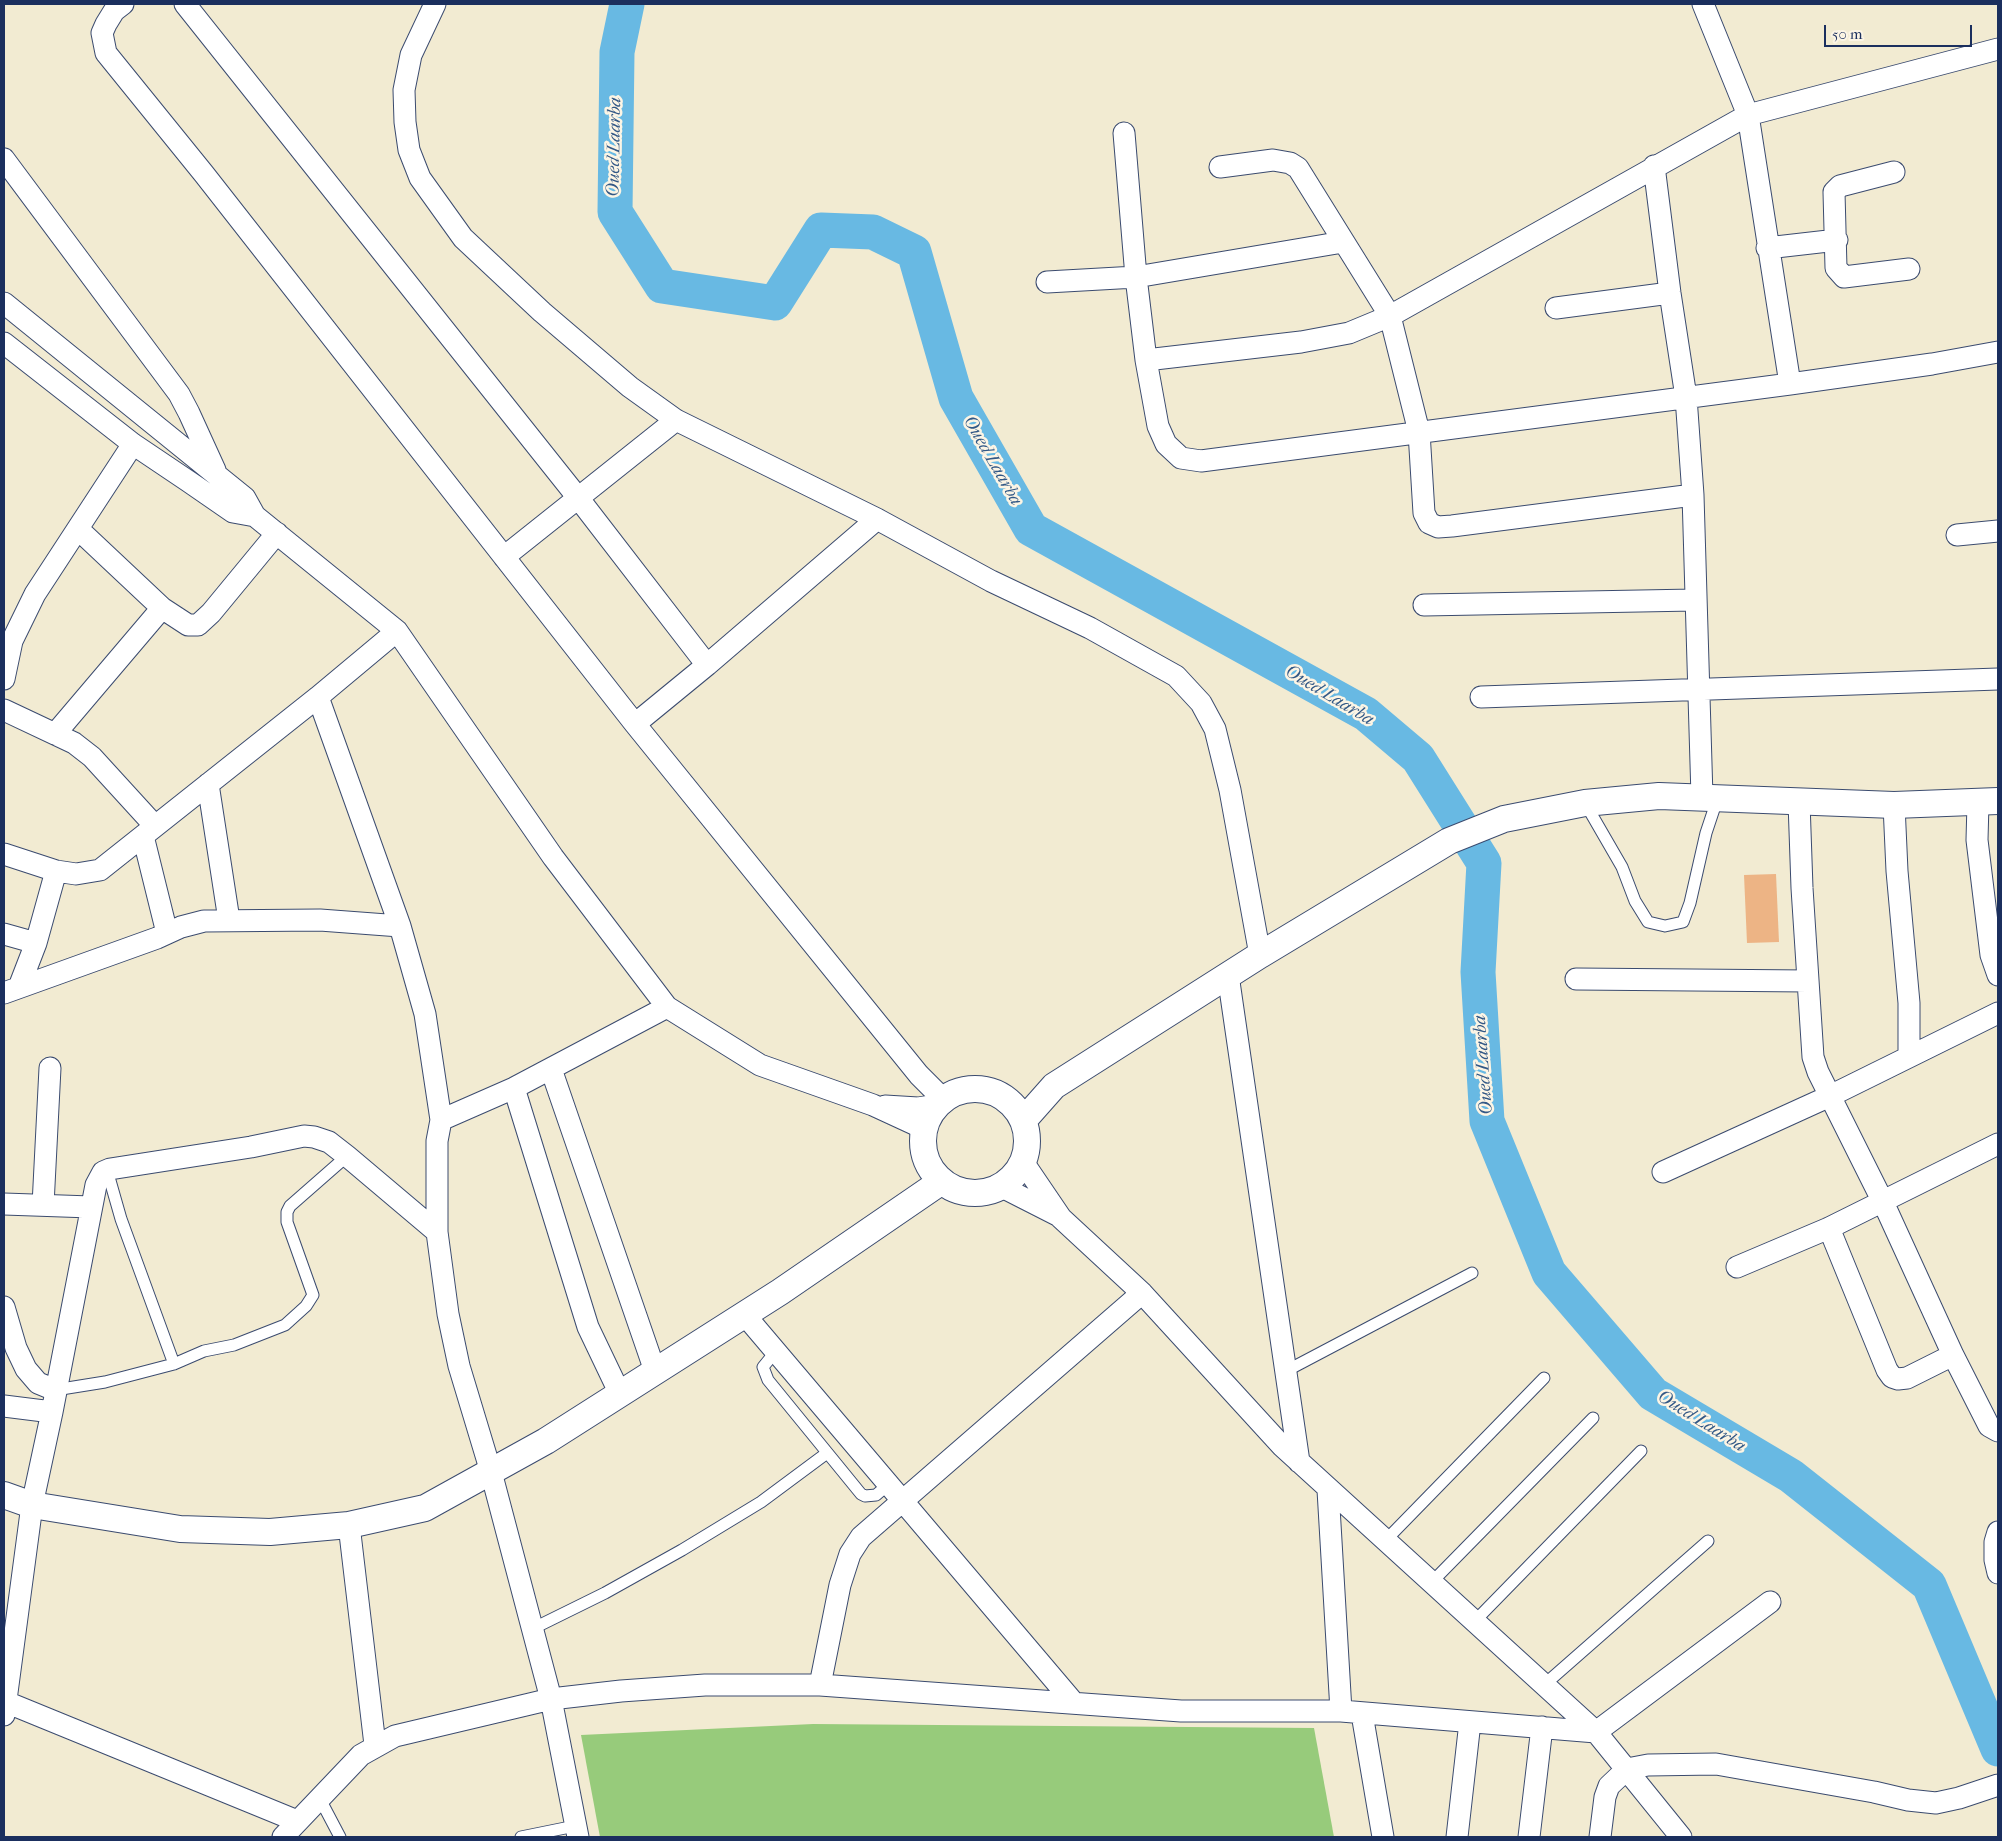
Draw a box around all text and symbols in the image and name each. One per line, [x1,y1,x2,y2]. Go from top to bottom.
scale bar [1827,15,1974,47]
text: 50 m [1832,25,1862,43]
water label: Oued Laarba [603,97,627,197]
water label: Oued Laarba [958,412,1026,510]
water label: Oued Laarba [1281,661,1377,731]
water label: Oued Laarba [1470,1015,1498,1115]
water label: Oued Laarba [1653,1386,1749,1458]

